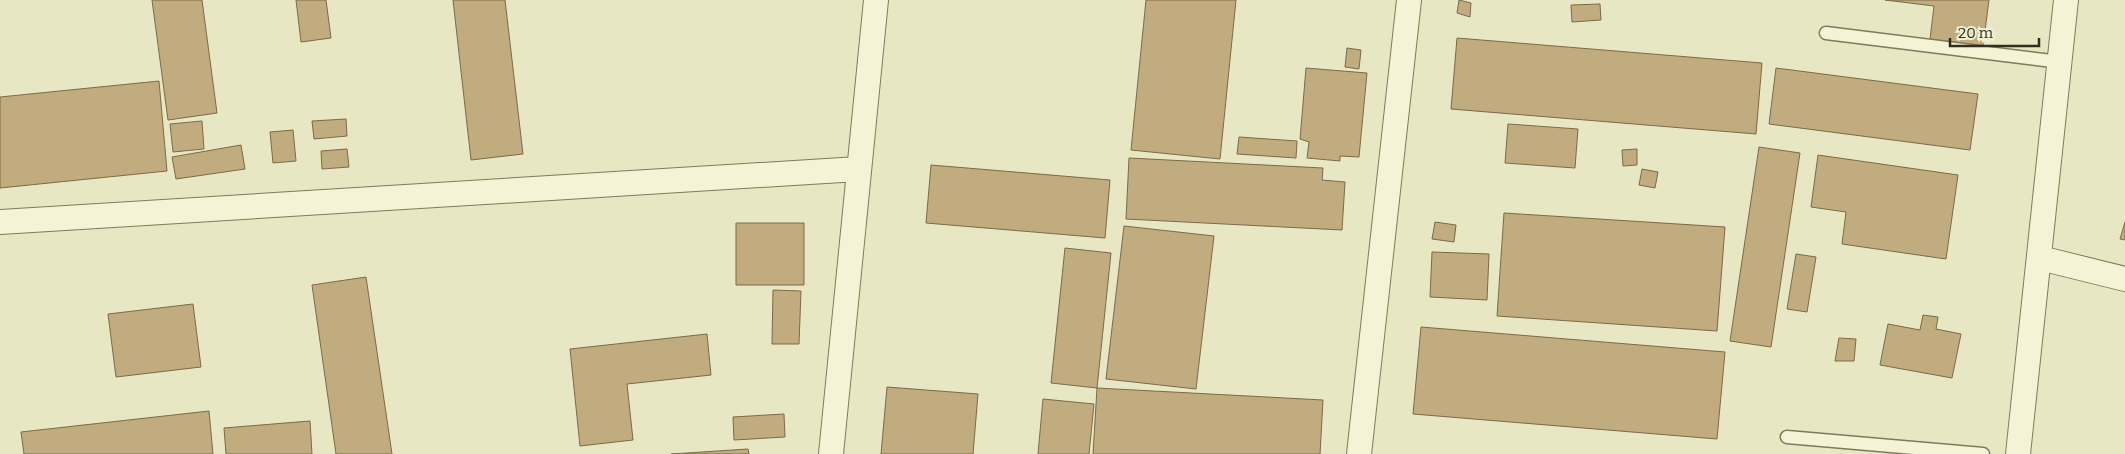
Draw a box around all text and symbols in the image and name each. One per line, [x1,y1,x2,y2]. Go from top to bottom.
scale bar [1950,15,2039,47]
text: 20 m [1958,24,1994,42]

